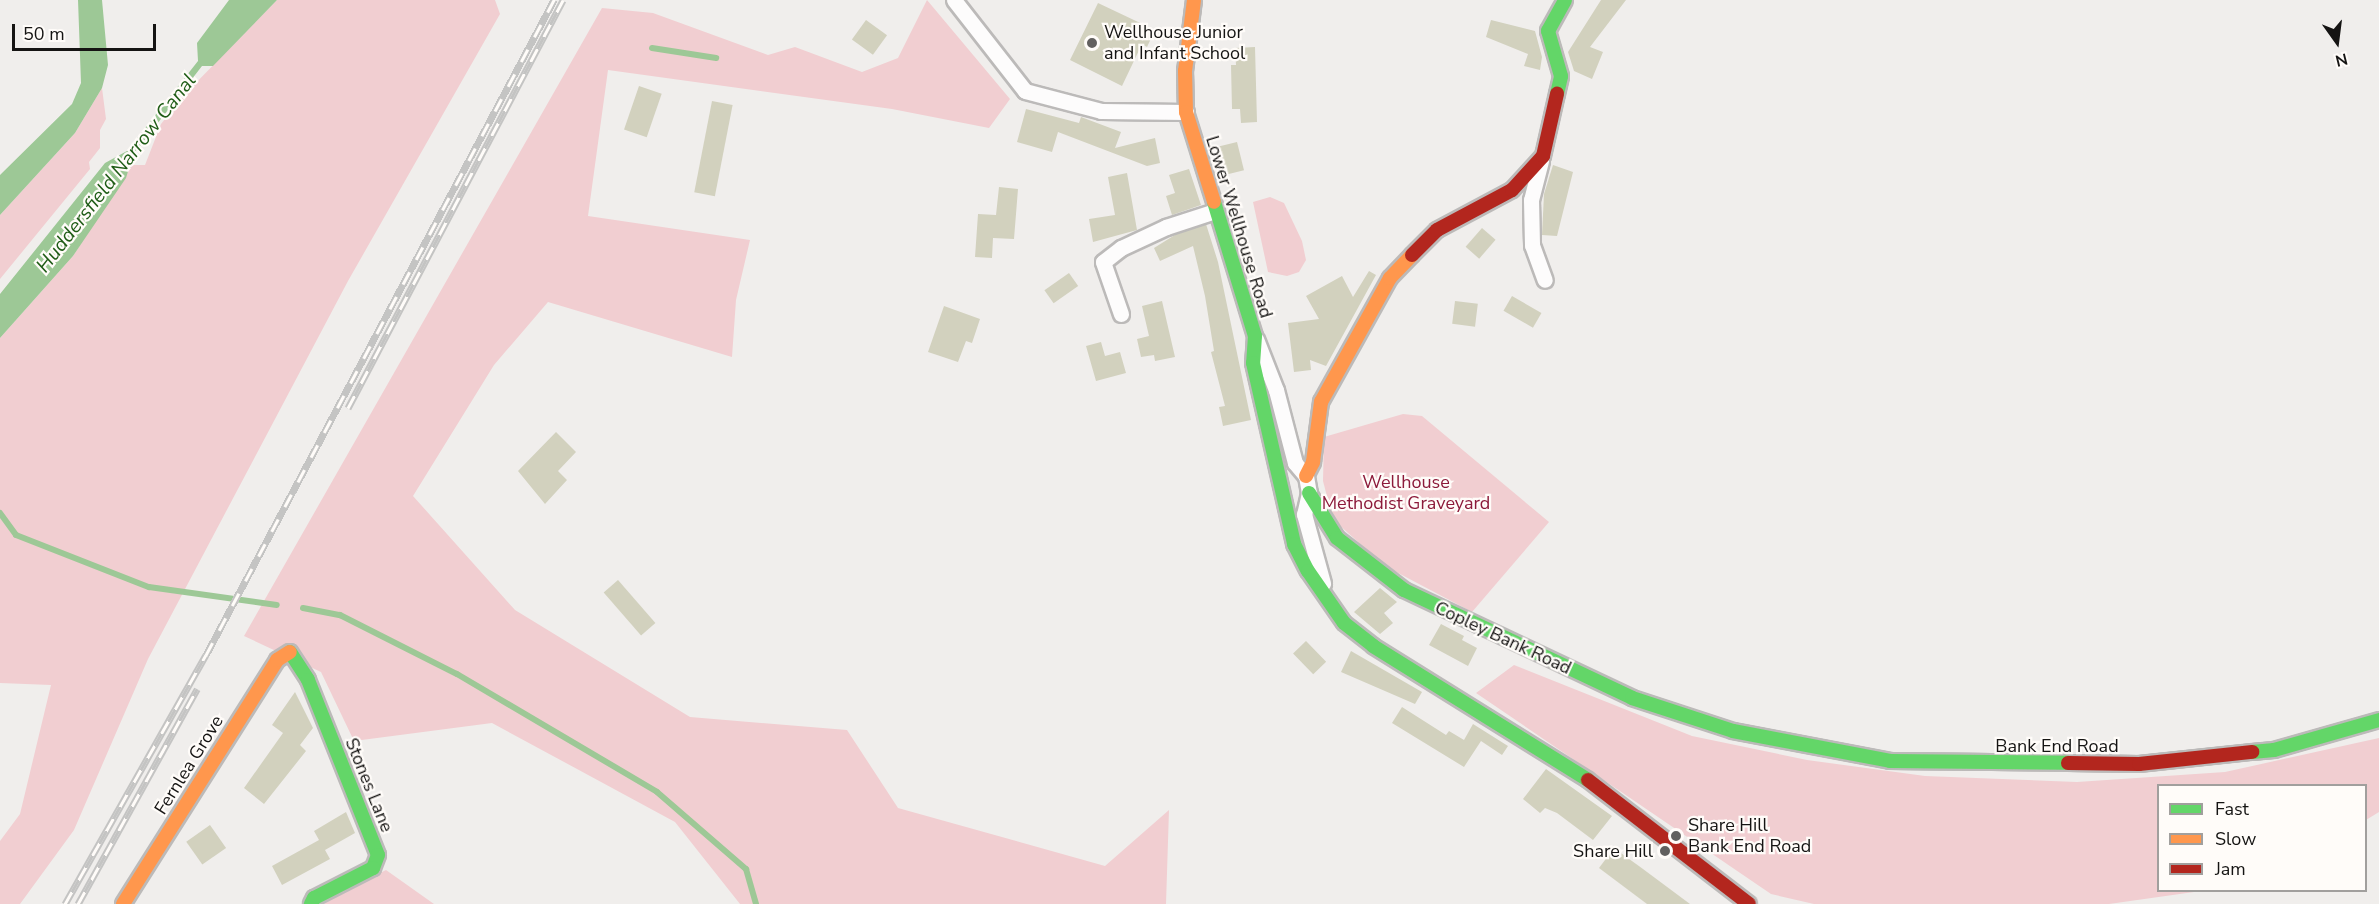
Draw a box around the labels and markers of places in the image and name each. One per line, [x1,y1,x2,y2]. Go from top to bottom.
place label: Wellhouse Junior and Infant School [1104,22,1245,64]
marker: Wellhouse Junior and Infant School [1085,36,1099,50]
place label: Share Hill Bank End Road [1688,815,1811,858]
marker: Share Hill Bank End Road [1669,829,1683,843]
place label: Share Hill [1573,840,1653,862]
marker: Share Hill [1658,844,1672,858]

